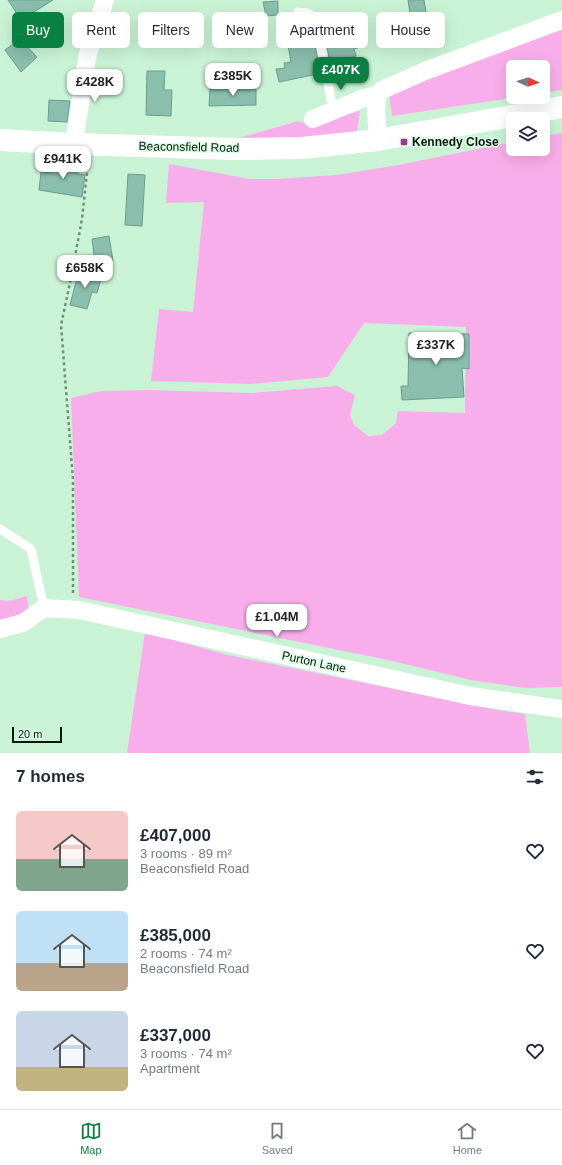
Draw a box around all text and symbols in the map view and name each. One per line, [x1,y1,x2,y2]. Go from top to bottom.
chip: Buy [12,12,64,48]
chip: Rent [72,12,130,48]
chip: Filters [138,12,204,48]
chip: New [212,12,268,48]
chip: Apartment [276,12,368,48]
chip: House [376,12,445,48]
pin: £407K [313,57,369,91]
north arrow [506,60,550,104]
map controls [506,60,550,156]
text: £407K [322,62,360,77]
pin: £385K [205,63,261,97]
text: £385K [214,68,252,83]
pin: £428K [67,69,123,103]
text: £428K [76,74,114,89]
button: layers [506,112,550,156]
place label: Kennedy Close [412,135,499,149]
marker: Kennedy Close [399,137,409,147]
street label: Beaconsfield Road [139,139,239,155]
pin: £941K [35,146,91,180]
text: £941K [44,151,82,166]
pin: £658K [57,255,113,289]
text: £658K [66,260,104,275]
pin: £337K [408,332,464,366]
text: £337K [417,337,455,352]
pin: £1.04M [244,604,310,638]
text: £1.04M [255,609,299,624]
street label: Purton Lane [281,648,348,676]
scale bar [12,725,62,744]
text: 20 m [18,728,42,740]
icon: filters [524,766,546,788]
text: 7 homes [16,767,85,786]
text: £407,000 [140,826,211,845]
icon: home [48,827,96,875]
icon: heart [524,840,546,862]
text: 3 rooms · 89 m² [140,846,232,861]
text: Beaconsfield Road [140,861,249,876]
text: £385,000 [140,926,211,945]
icon: home [48,927,96,975]
icon: heart [524,940,546,962]
text: 2 rooms · 74 m² [140,946,232,961]
text: Beaconsfield Road [140,961,249,976]
text: £337,000 [140,1026,211,1045]
icon: home [48,1027,96,1075]
icon: heart [524,1040,546,1062]
text: 3 rooms · 74 m² [140,1046,232,1061]
text: Apartment [140,1061,200,1076]
tab: Map [80,1120,102,1156]
tab: Saved [262,1120,293,1156]
tab: Home [453,1120,482,1156]

